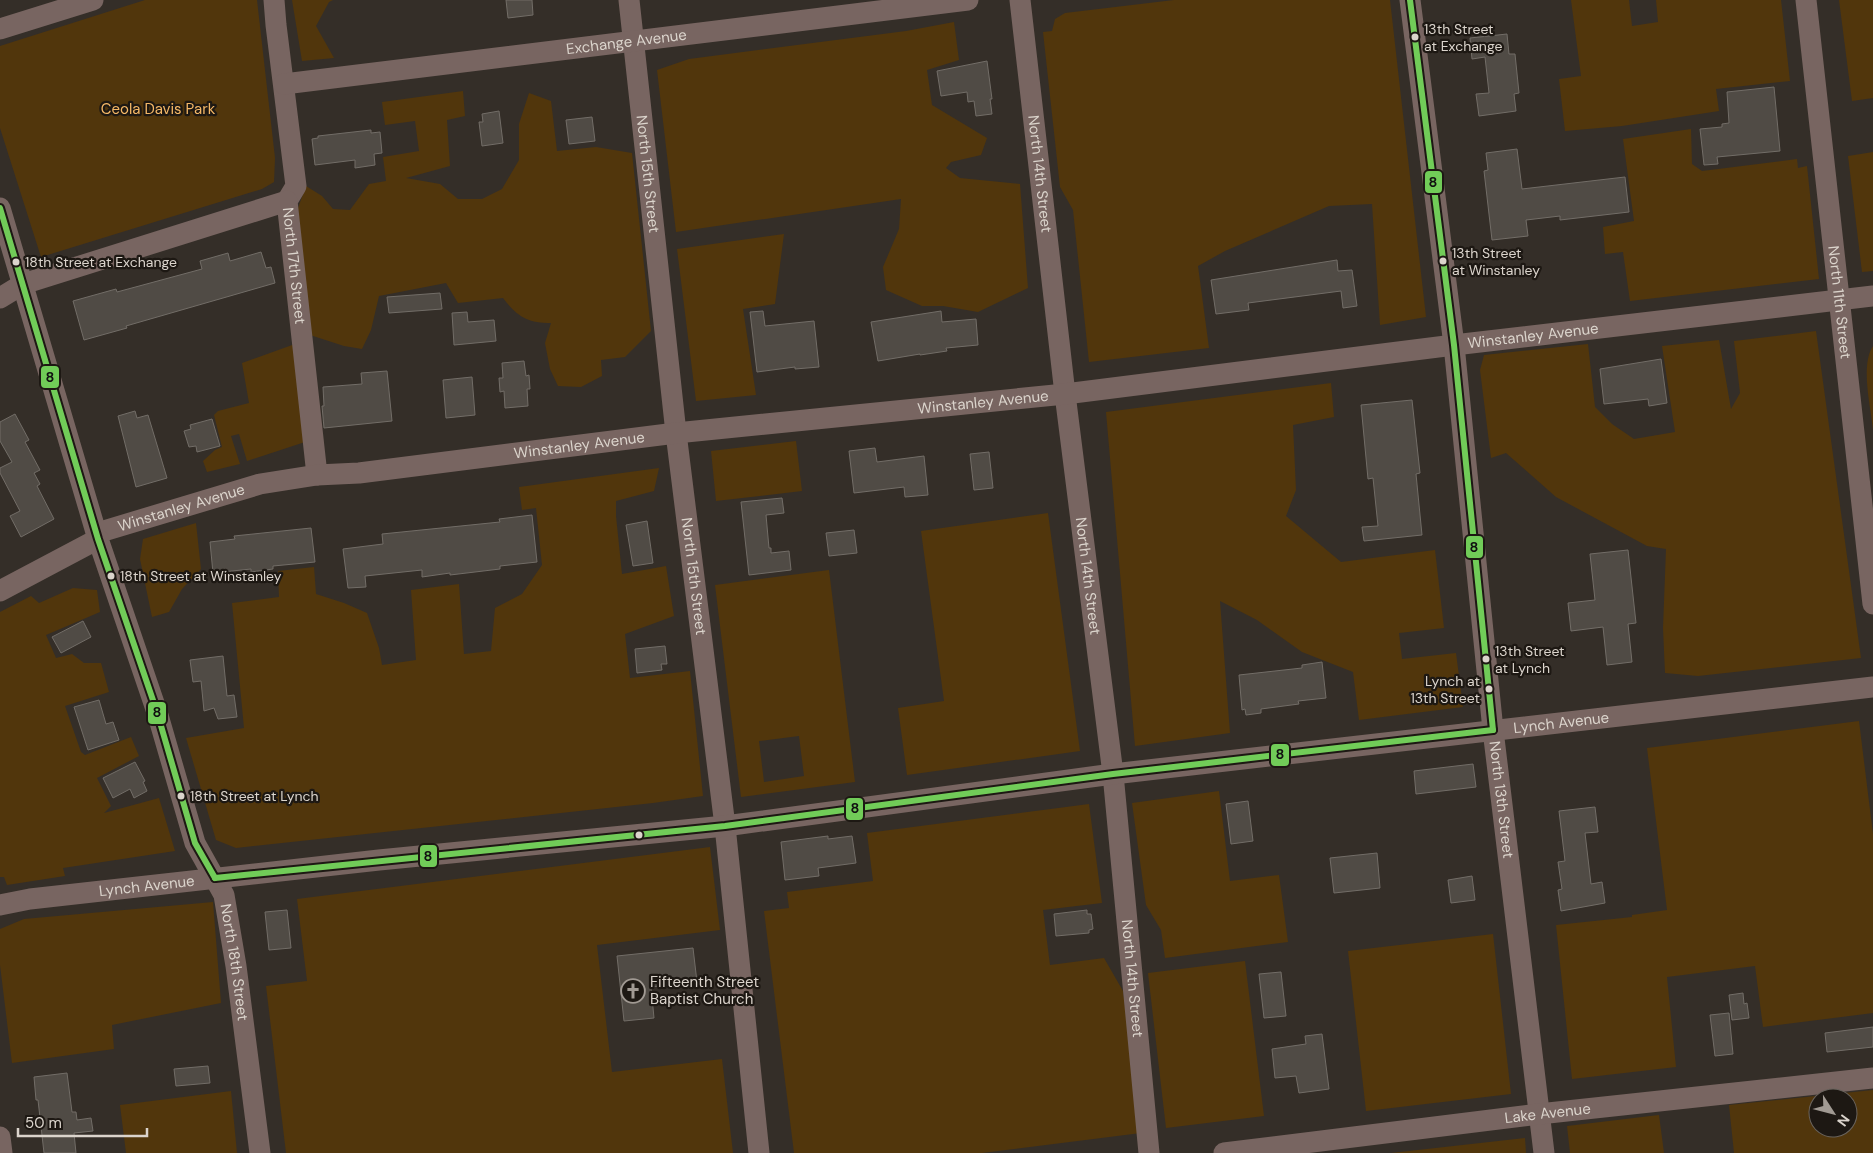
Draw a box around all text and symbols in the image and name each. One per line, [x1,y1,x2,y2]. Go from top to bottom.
place label: 13th Street at Exchange [1424,20,1502,55]
street label: Exchange Avenue [565,25,688,59]
marker: 13th Street at Exchange [1410,32,1420,42]
park label: Ceola Davis Park [101,99,216,119]
street label: North 15th Street [632,114,664,234]
street label: North 14th Street [1023,114,1057,234]
line badge: 8 [1424,170,1443,194]
text: 8 [1429,173,1438,191]
street label: North 17th Street [278,206,310,325]
place label: 13th Street at Winstanley [1452,244,1540,279]
street label: North 11th Street [1823,244,1856,360]
place label: 18th Street at Exchange [25,253,177,271]
marker: 13th Street at Winstanley [1438,256,1448,266]
marker: 18th Street at Exchange [11,257,21,267]
street label: Winstanley Avenue [1466,318,1599,353]
line badge: 8 [40,365,60,389]
text: 8 [46,368,55,386]
street label: Winstanley Avenue [917,386,1049,419]
street label: Winstanley Avenue [513,427,646,463]
street label: Winstanley Avenue [115,479,247,536]
street label: North 15th Street [677,516,711,636]
street label: North 14th Street [1071,516,1105,636]
line badge: 8 [1465,535,1484,559]
text: 8 [1470,538,1479,556]
place label: 18th Street at Winstanley [120,567,282,585]
marker: 18th Street at Winstanley [106,571,116,581]
place label: 13th Street at Lynch [1495,642,1565,677]
marker: 13th Street at Lynch [1481,654,1491,664]
place label: Lynch at 13th Street [1410,672,1480,707]
marker: Lynch at 13th Street [1484,684,1494,694]
line badge: 8 [147,701,167,725]
text: 8 [153,703,162,721]
street label: Lynch Avenue [1512,707,1610,738]
street label: North 13th Street [1484,740,1518,860]
line badge: 8 [1270,743,1290,767]
text: 8 [1276,745,1285,763]
place label: 18th Street at Lynch [190,787,319,805]
marker: 18th Street at Lynch [176,791,186,801]
line badge: 8 [845,797,864,821]
text: 8 [851,799,860,817]
unlabelled marker [634,830,644,840]
line badge: 8 [419,844,438,868]
text: 8 [424,847,433,865]
street label: Lynch Avenue [98,871,196,901]
street label: North 18th Street [216,902,253,1022]
street label: North 14th Street [1117,919,1148,1038]
place label: Fifteenth Street Baptist Church [650,972,759,1009]
church icon: Fifteenth Street Baptist Church [620,978,646,1004]
north arrow [1808,1088,1858,1138]
street label: Lake Avenue [1503,1098,1592,1128]
scale bar [18,1106,146,1138]
text: N [1833,1111,1854,1130]
text: 50 m [25,1113,62,1133]

